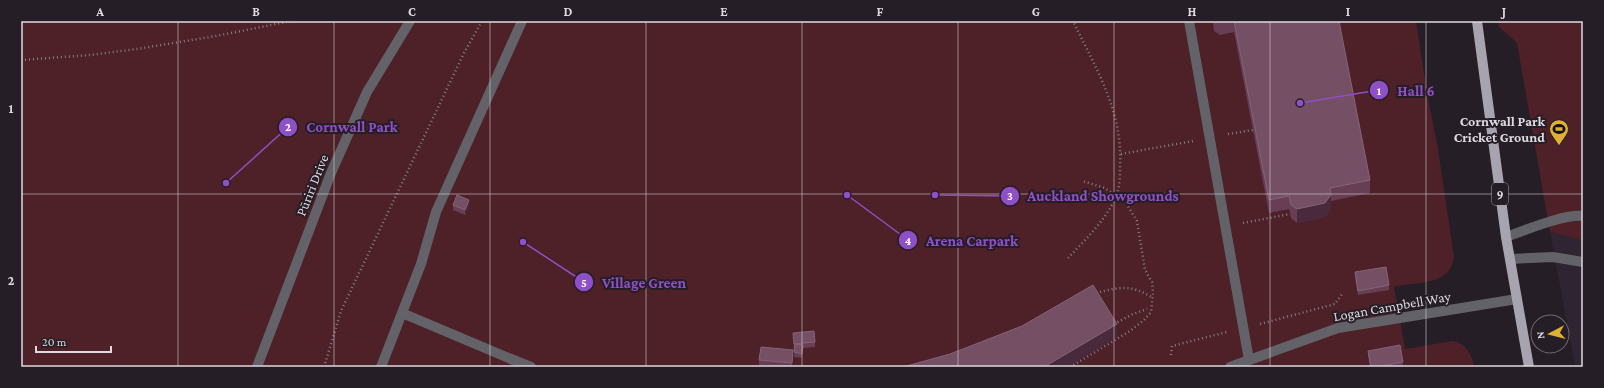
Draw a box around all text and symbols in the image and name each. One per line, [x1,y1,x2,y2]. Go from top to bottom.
text: A [95,4,104,19]
text: B [252,4,260,19]
text: C [408,4,416,19]
text: D [564,4,573,19]
text: E [720,4,728,19]
text: F [877,4,884,19]
text: G [1032,4,1040,19]
text: H [1188,4,1197,19]
text: I [1346,4,1350,19]
text: J [1500,4,1506,19]
callout: Hall 6 [1369,77,1443,104]
text: Hall 6 [1397,83,1435,99]
text: 1 [1377,84,1382,98]
text: 1 [9,101,14,116]
callout: Cornwall Park [278,113,406,140]
place label: Cornwall Park Cricket Ground [1454,113,1545,145]
sports icon: Cornwall Park Cricket Ground [1548,118,1570,146]
text: Cornwall Park [306,119,399,135]
text: 2 [285,120,291,134]
street label: Pūriri Drive [292,152,332,218]
callout: Auckland Showgrounds [1000,182,1187,209]
road number: 9 [1492,183,1508,205]
text: Auckland Showgrounds [1026,188,1179,204]
text: 3 [1007,189,1013,203]
callout: Arena Carpark [898,227,1027,254]
text: Arena Carpark [925,233,1019,249]
text: 4 [905,234,912,248]
callout: Village Green [574,269,694,296]
text: 2 [8,273,15,288]
text: Village Green [601,275,687,291]
text: 5 [581,276,587,290]
street label: Logan Campbell Way [1332,288,1452,324]
north arrow [1530,314,1570,354]
scale bar [36,328,111,354]
text: N [1534,330,1546,340]
text: 20 m [42,335,67,349]

